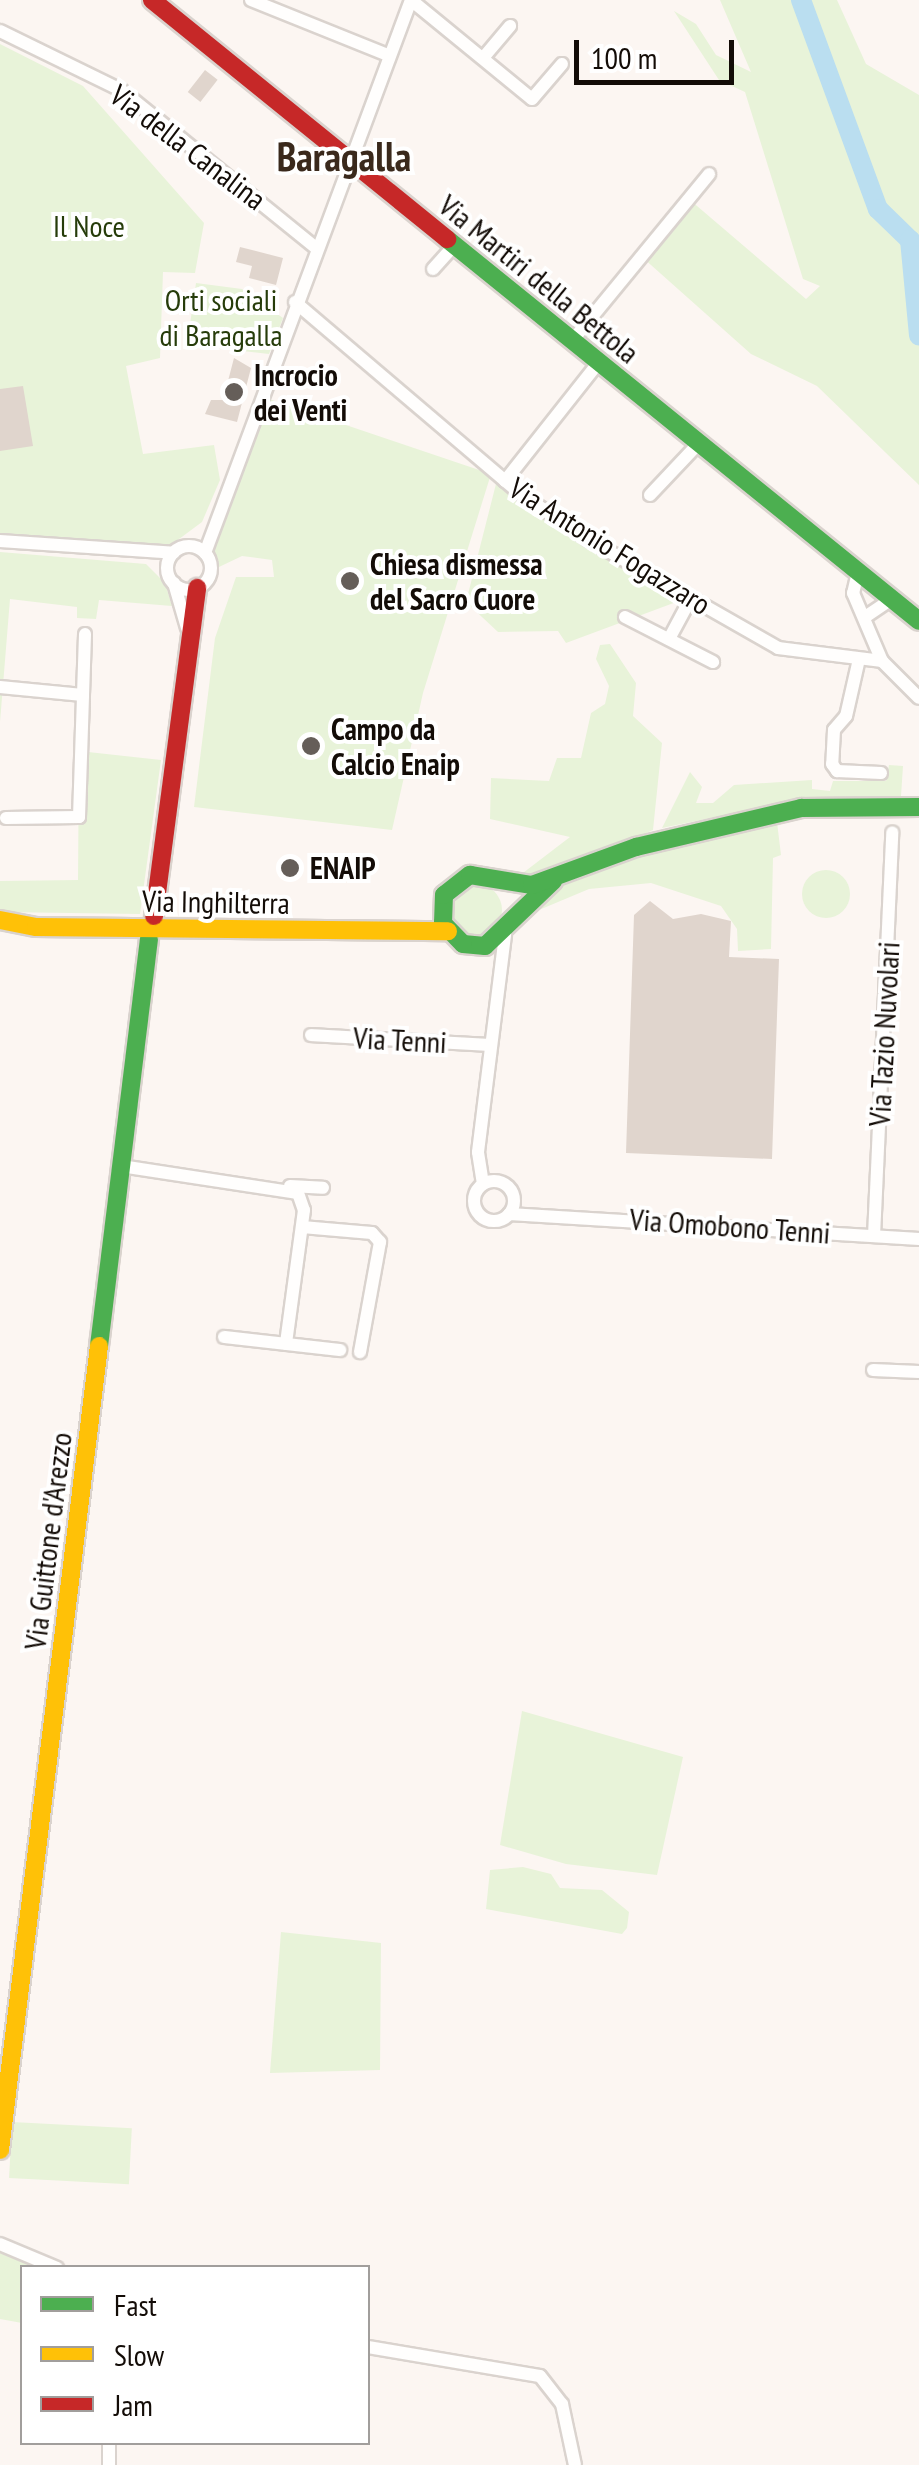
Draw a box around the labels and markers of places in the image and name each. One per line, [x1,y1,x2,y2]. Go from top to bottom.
place label: Incrocio dei Venti [254,357,348,428]
marker: Incrocio dei Venti [223,381,245,403]
place label: Chiesa dismessa del Sacro Cuore [370,546,543,616]
marker: Chiesa dismessa del Sacro Cuore [339,570,361,592]
place label: Campo da Calcio Enaip [331,711,460,782]
marker: Campo da Calcio Enaip [300,735,322,757]
place label: ENAIP [310,850,376,886]
marker: ENAIP [279,857,301,879]

